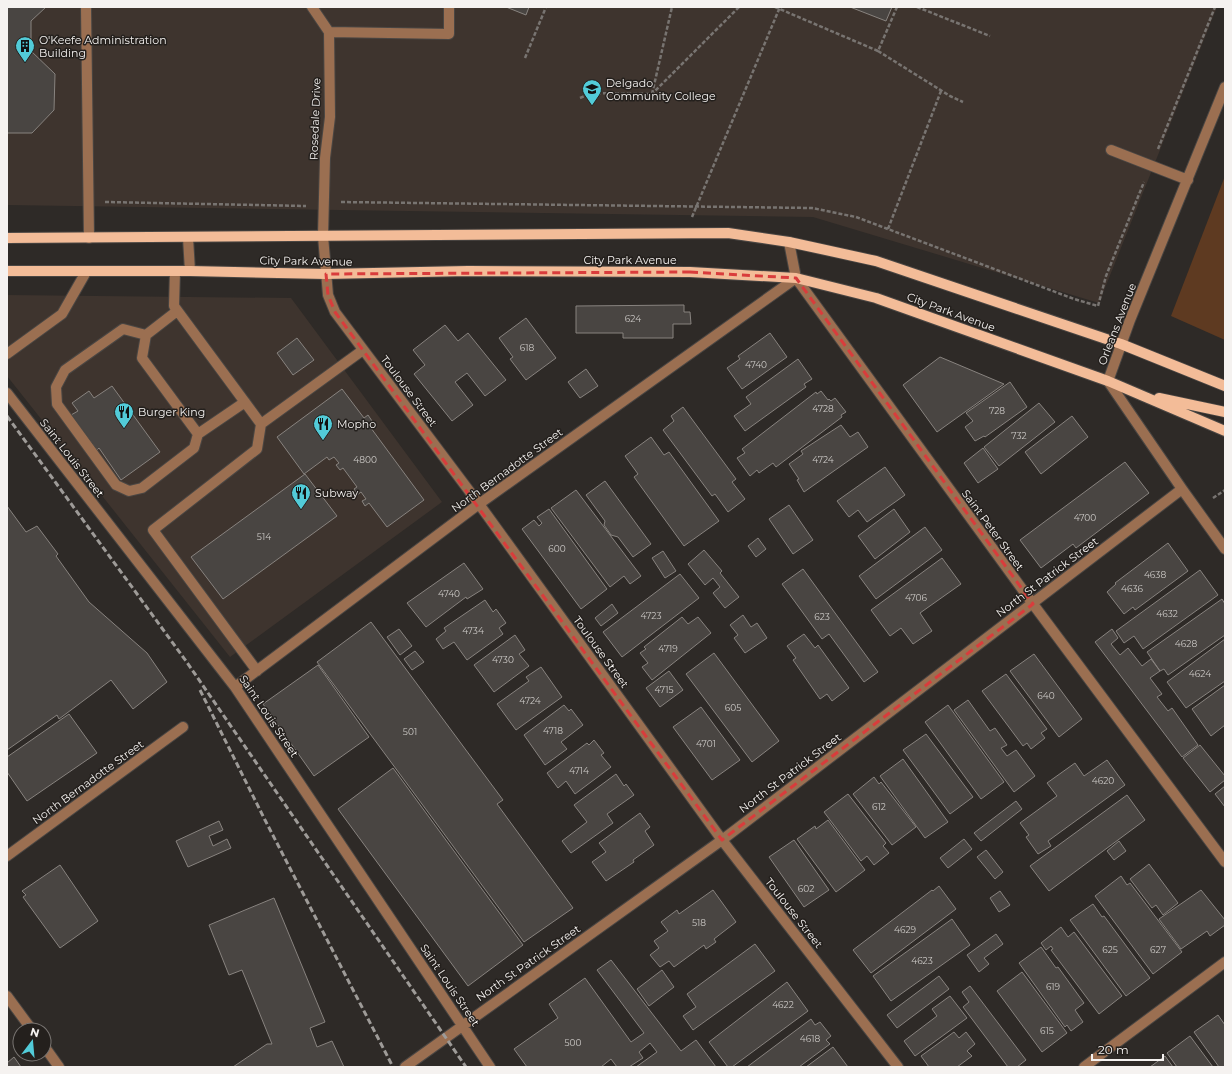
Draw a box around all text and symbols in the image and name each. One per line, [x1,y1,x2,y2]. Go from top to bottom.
place label: O'Keefe Administration Building [39,33,167,60]
building icon: O'Keefe Administration Building [14,35,36,63]
place label: Delgado Community College [606,76,716,103]
street label: Rosedale Drive [307,77,323,160]
school or university icon: Delgado Community College [581,78,603,106]
street label: City Park Avenue [259,253,353,269]
street label: City Park Avenue [583,253,677,267]
street label: Orleans Avenue [1095,281,1139,367]
street label: City Park Avenue [905,289,997,335]
house number: 624 [625,313,641,324]
house number: 618 [520,342,534,353]
street label: Toulouse Street [378,353,441,430]
house number: 4740 [745,359,767,370]
restaurant icon: Burger King [113,401,135,429]
house number: 4728 [812,403,834,414]
place label: Burger King [138,405,205,419]
house number: 728 [989,405,1005,416]
restaurant icon: Mopho [312,413,334,441]
street label: Saint Louis Street [37,416,107,501]
place label: Mopho [337,417,376,431]
street label: North Bernadotte Street [449,425,566,515]
house number: 732 [1011,430,1027,441]
house number: 4800 [353,454,377,465]
house number: 4724 [812,454,834,465]
restaurant icon: Subway [290,482,312,510]
place label: Subway [315,486,358,500]
street label: Saint Peter Street [959,487,1027,574]
house number: 4700 [1074,512,1096,523]
house number: 514 [257,531,271,542]
street label: North St Patrick Street [993,534,1101,620]
house number: 600 [548,543,566,554]
house number: 4638 [1144,569,1166,580]
house number: 4636 [1121,583,1144,594]
house number: 4740 [438,588,460,599]
house number: 4706 [905,592,928,603]
house number: 4632 [1156,608,1178,619]
house number: 4723 [641,610,662,621]
house number: 623 [814,611,830,622]
street label: Toulouse Street [570,613,632,691]
house number: 4734 [462,625,484,636]
house number: 4628 [1175,638,1197,649]
house number: 4719 [658,643,678,654]
house number: 4730 [492,654,514,665]
house number: 4624 [1189,668,1211,679]
street label: Saint Louis Street [236,672,302,760]
house number: 4715 [654,684,674,695]
house number: 640 [1037,690,1055,701]
house number: 4724 [519,695,541,706]
house number: 605 [725,702,741,713]
house number: 4718 [543,725,563,736]
house number: 501 [403,726,417,737]
street label: North St Patrick Street [736,730,844,816]
street label: North Bernadotte Street [30,737,147,827]
house number: 4701 [696,738,716,749]
house number: 4714 [569,765,589,776]
house number: 4620 [1092,775,1114,786]
house number: 612 [872,801,886,812]
street label: Toulouse Street [762,875,826,951]
house number: 602 [798,883,814,894]
house number: 518 [692,917,706,928]
street label: North St Patrick Street [473,921,583,1004]
house number: 4629 [894,924,917,935]
street label: Saint Louis Street [417,941,483,1029]
house number: 625 [1102,944,1118,955]
house number: 627 [1150,944,1166,955]
house number: 4623 [911,955,933,966]
house number: 619 [1046,981,1061,992]
house number: 4622 [772,999,794,1010]
north arrow [12,1022,52,1062]
text: N [29,1024,41,1040]
house number: 615 [1040,1025,1054,1036]
house number: 4618 [800,1033,820,1044]
scale bar [1092,1036,1163,1062]
house number: 500 [564,1037,582,1048]
text: 20 m [1098,1042,1129,1057]

